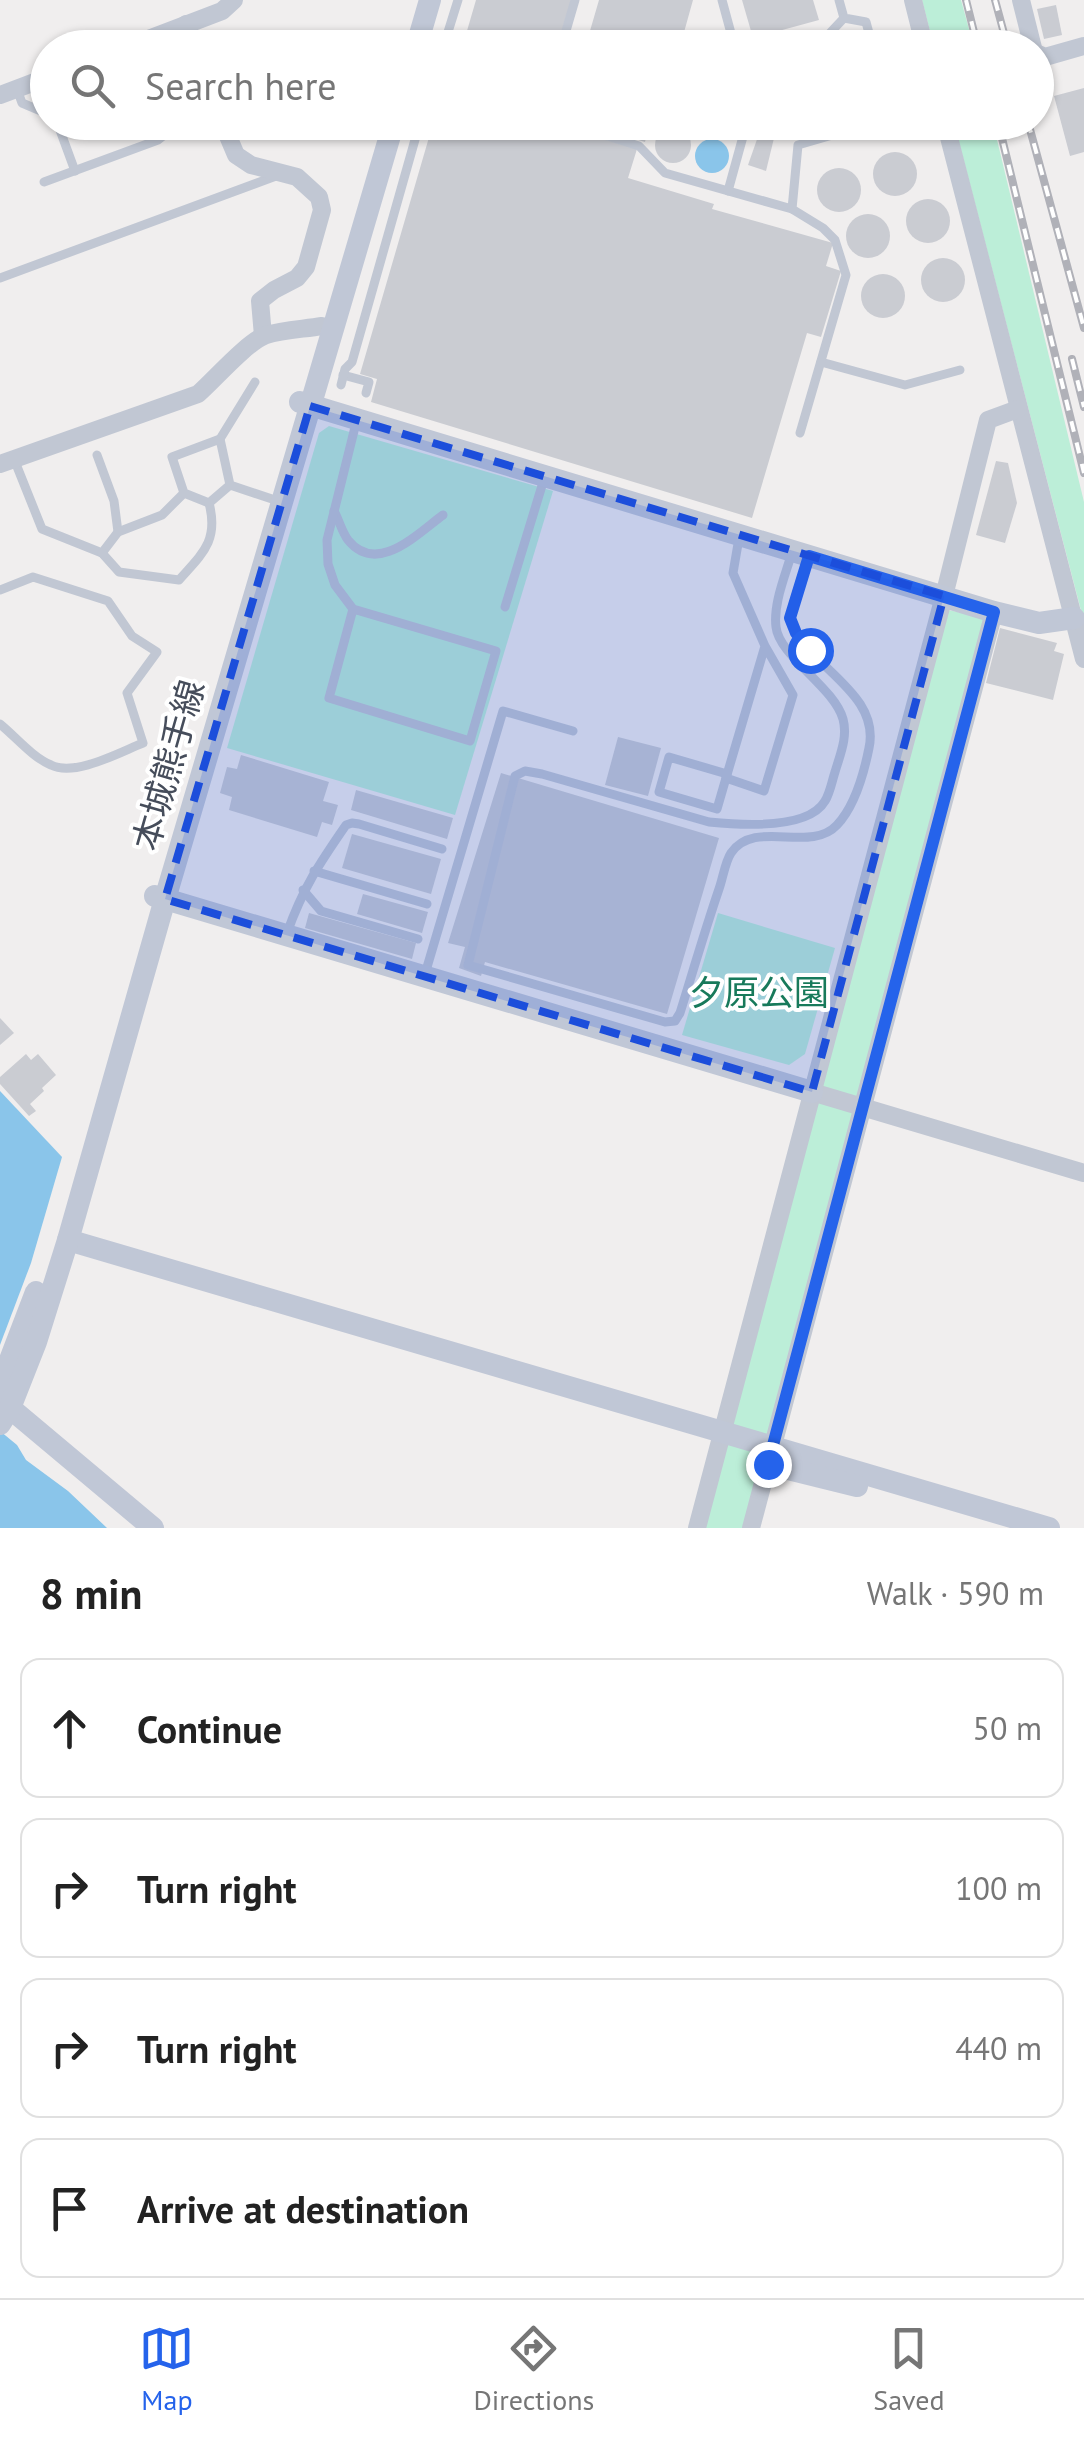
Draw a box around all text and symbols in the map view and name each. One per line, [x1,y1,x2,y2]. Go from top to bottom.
search box [30,30,1054,140]
icon: search [65,58,120,113]
text: Search here [145,61,337,110]
route start [788,628,834,674]
street label: 本城熊手線 [122,675,214,855]
park label: 夕原公園 [689,969,829,1015]
route end [746,1442,792,1488]
text: 8 min [40,1566,142,1621]
text: Walk · 590 m [867,1572,1044,1614]
icon: ahead [42,1701,97,1756]
text: Continue [137,1704,282,1753]
text: 50 m [973,1707,1042,1749]
icon: right [42,1861,97,1916]
text: Turn right [137,1864,297,1913]
text: 100 m [955,1867,1042,1909]
icon: right [42,2021,97,2076]
text: Turn right [137,2024,297,2073]
text: 440 m [955,2027,1042,2069]
icon: arrive [42,2181,97,2236]
text: Arrive at destination [137,2184,469,2233]
tab: Map [139,2321,194,2418]
tab: Directions [473,2321,594,2418]
tab: Saved [873,2321,945,2418]

